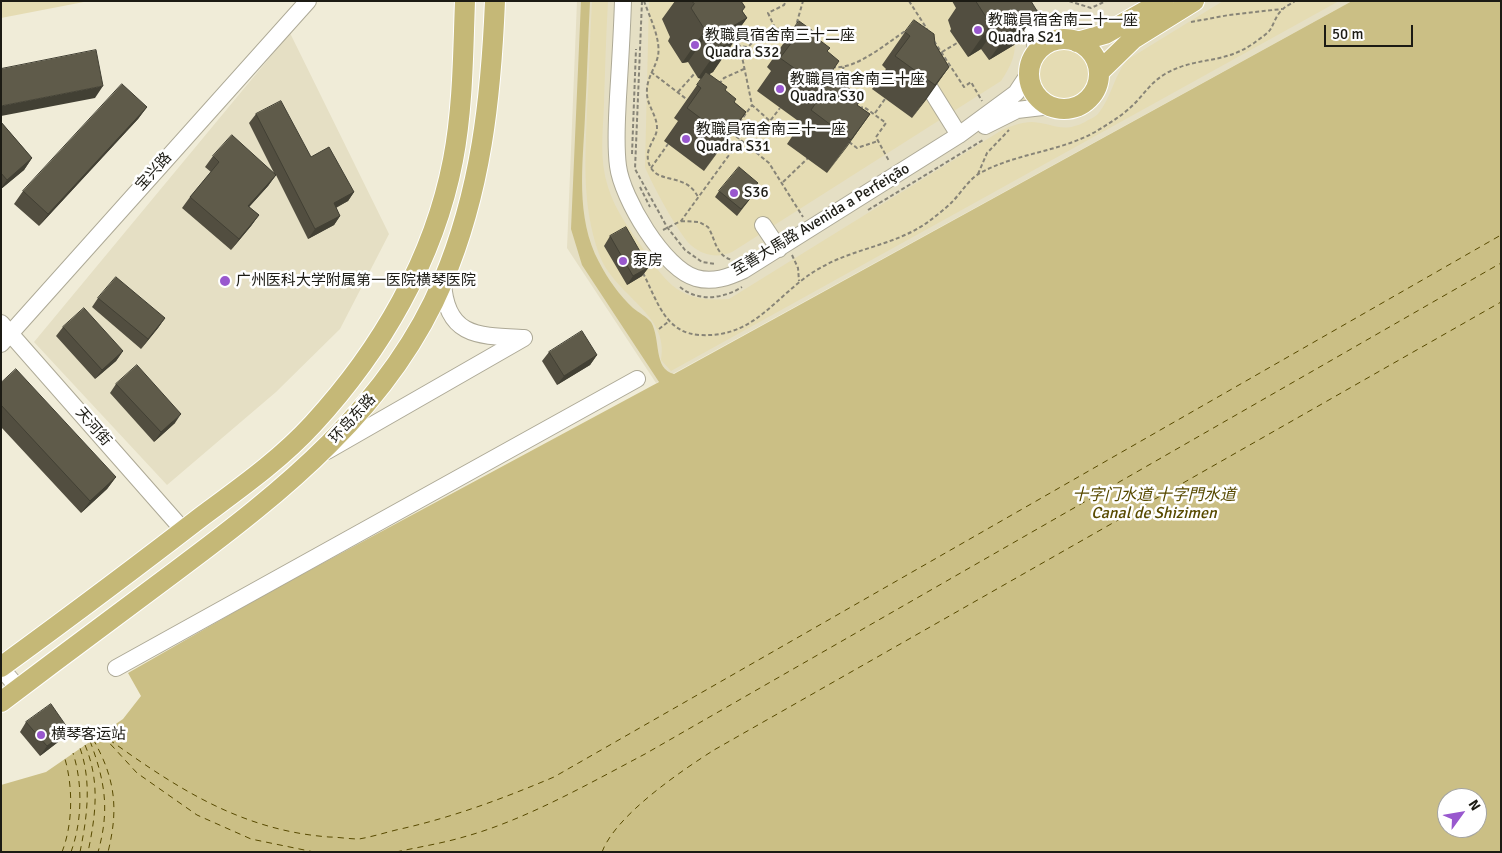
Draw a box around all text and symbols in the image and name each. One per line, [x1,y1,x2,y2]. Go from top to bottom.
place label: 教職員宿舍南二十一座 Quadra S21 [988,12,1138,47]
scale bar [1327,15,1416,47]
marker: 教職員宿舍南二十一座 Quadra S21 [972,24,984,36]
text: 50 m [1332,25,1363,43]
place label: 教職員宿舍南三十二座 Quadra S32 [705,27,855,62]
marker: 教職員宿舍南三十二座 Quadra S32 [689,39,701,51]
place label: 教職員宿舍南三十座 Quadra S30 [790,71,925,106]
marker: 教職員宿舍南三十座 Quadra S30 [774,83,786,95]
place label: 教職員宿舍南三十一座 Quadra S31 [696,121,846,156]
marker: 教職員宿舍南三十一座 Quadra S31 [680,133,692,145]
street label: 宝兴路 [132,149,176,195]
street label: 至善大馬路 Avenida a Perfeição [729,160,913,280]
place label: S36 [744,184,769,202]
marker: S36 [728,187,740,199]
place label: 泵房 [633,252,663,270]
marker: 泵房 [617,255,629,267]
place label: 广州医科大学附属第一医院横琴医院 [236,272,476,290]
marker: 广州医科大学附属第一医院横琴医院 [218,274,232,288]
street label: 环岛东路 [326,391,380,447]
street label: 天河街 [71,404,115,450]
water label: 十字门水道 十字門水道 Canal de Shizimen [1072,486,1236,524]
place label: 横琴客运站 [51,726,126,744]
marker: 横琴客运站 [35,729,47,741]
north arrow [1437,788,1487,838]
text: N [1465,797,1484,814]

